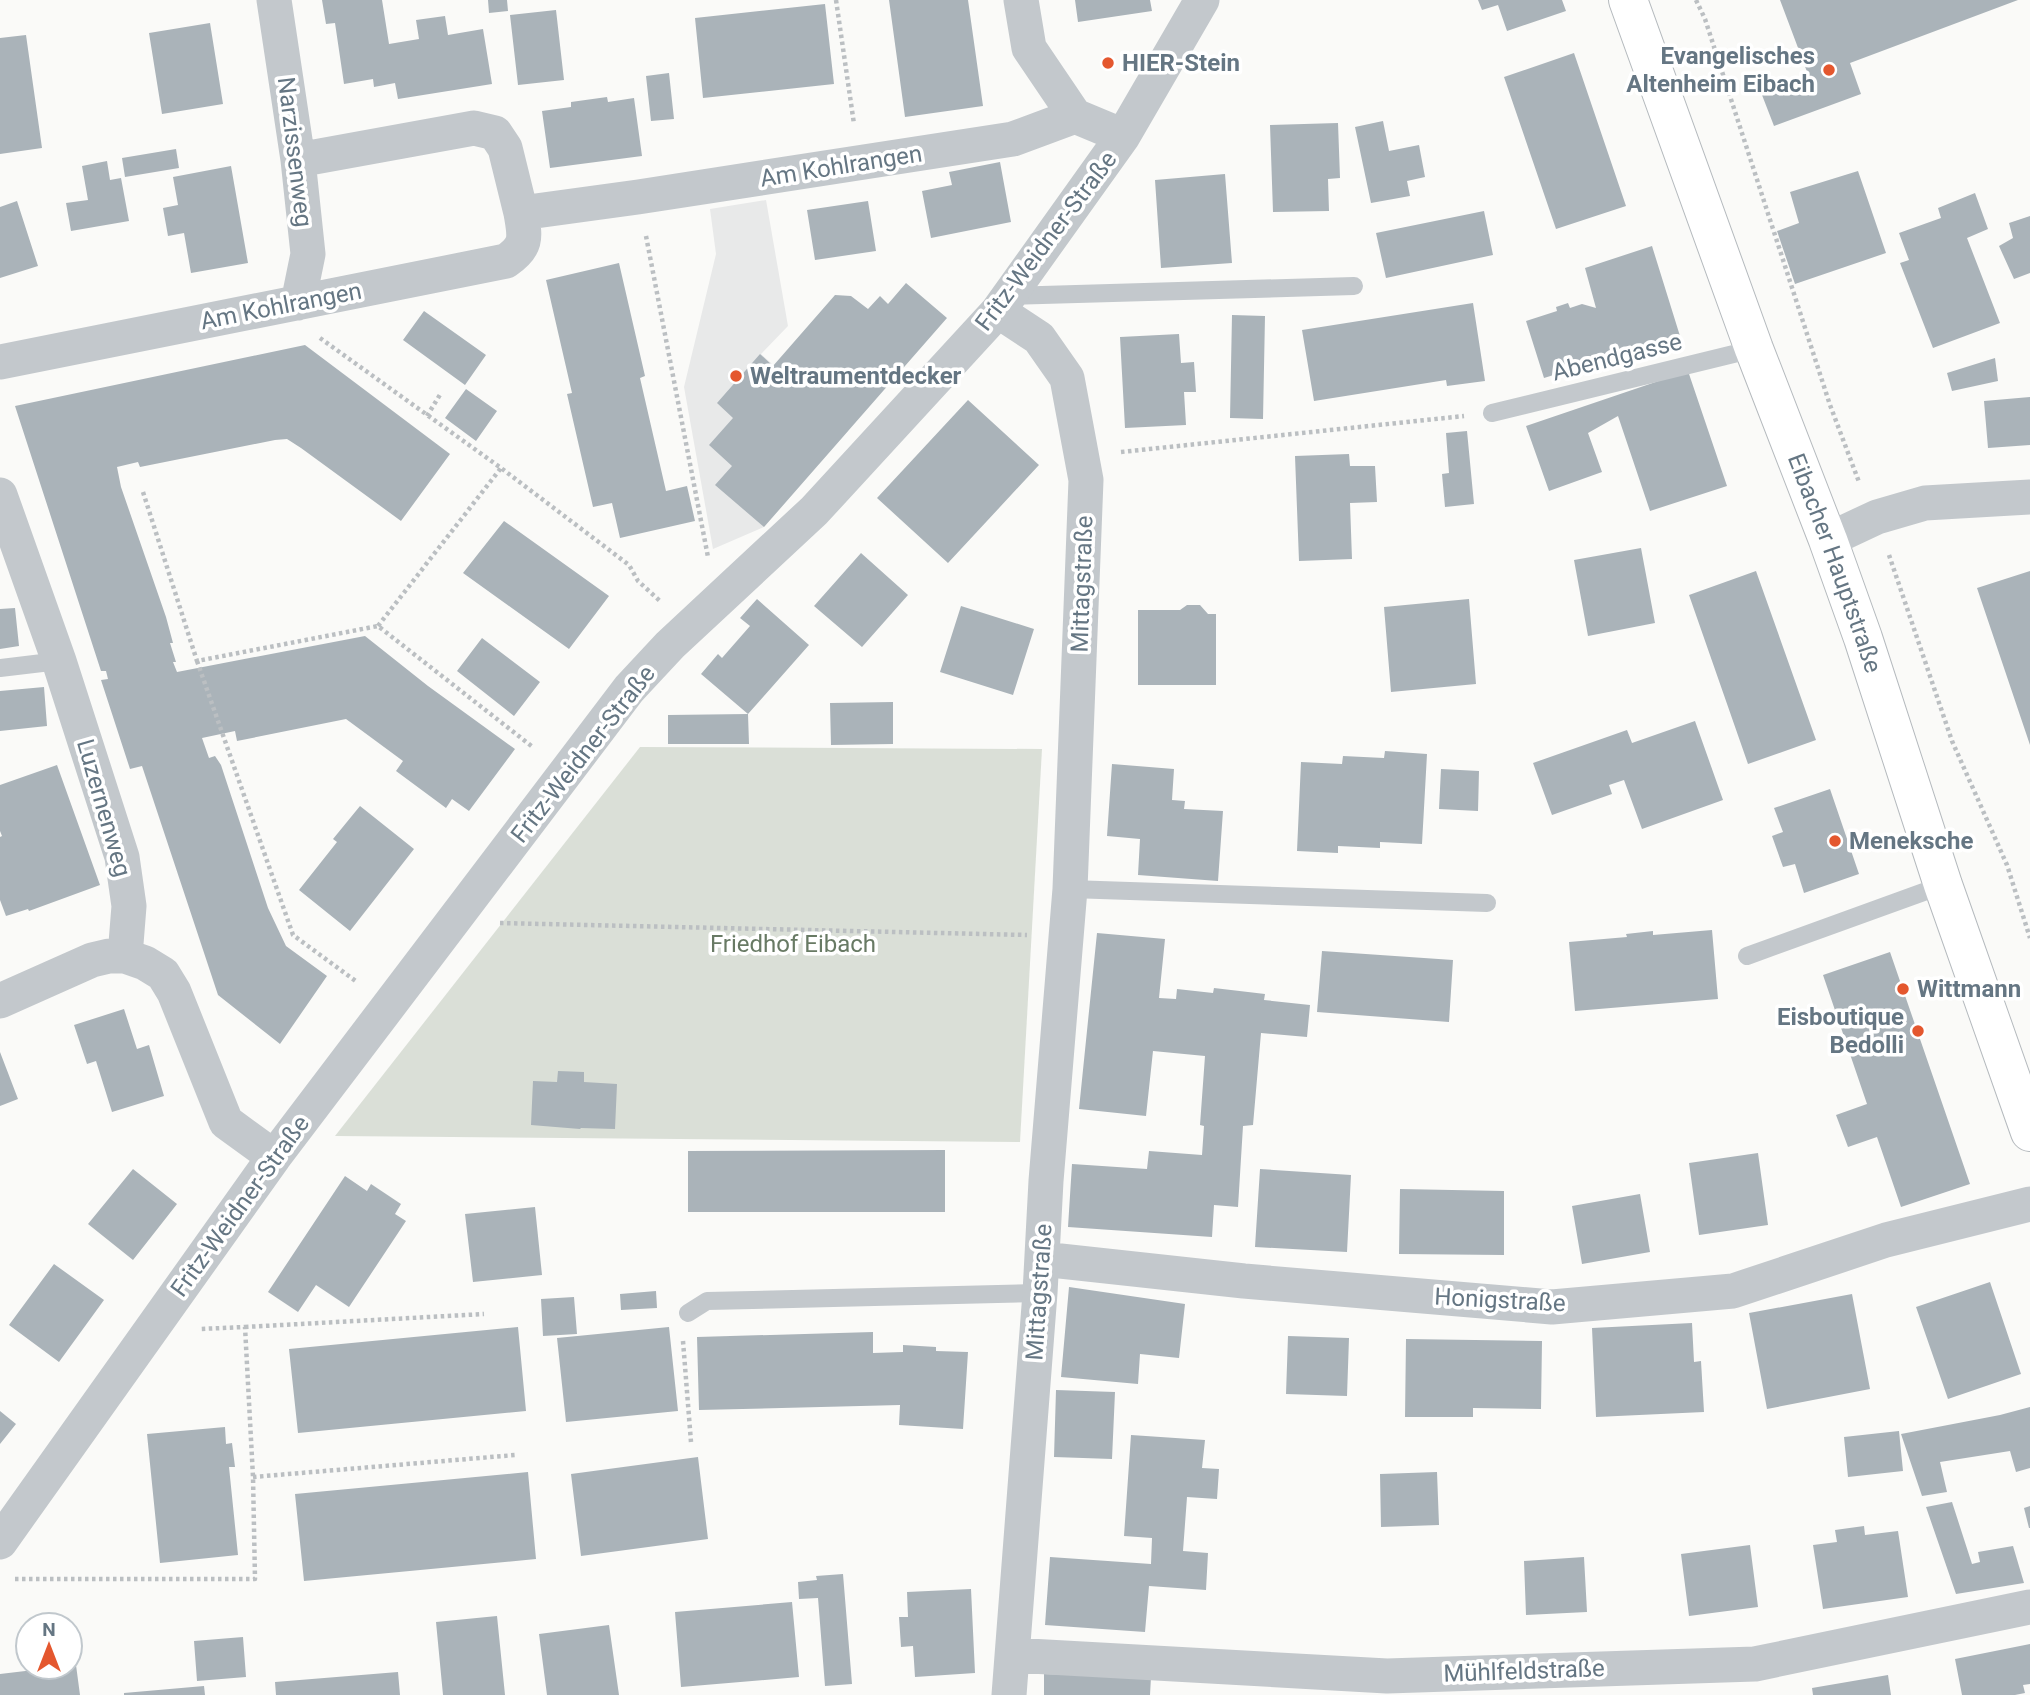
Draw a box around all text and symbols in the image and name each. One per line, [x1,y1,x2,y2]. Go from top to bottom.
place label: Evangelisches Altenheim Eibach [1626,42,1815,98]
place label: HIER-Stein [1122,49,1240,77]
marker: HIER-Stein [1100,55,1116,71]
marker: Evangelisches Altenheim Eibach [1821,62,1837,78]
street label: Narzissenweg [272,75,318,229]
street label: Am Kohlrangen [758,139,924,193]
street label: Fritz-Weidner-Straße [970,146,1122,336]
street label: Am Kohlrangen [198,277,364,335]
street label: Abendgasse [1549,327,1685,387]
place label: Weltraumentdecker [750,362,962,390]
marker: Weltraumentdecker [728,368,744,384]
street label: Eibacher Hauptstraße [1782,450,1887,676]
street label: Mittagstraße [1066,515,1098,653]
street label: Fritz-Weidner-Straße [505,660,661,848]
street label: Luzernenweg [71,736,137,880]
place label: Meneksche [1849,827,1973,855]
marker: Meneksche [1827,833,1843,849]
park label: Friedhof Eibach [710,930,876,958]
place label: Wittmann [1917,975,2021,1003]
marker: Wittmann [1895,981,1911,997]
place label: Eisboutique Bedolli [1777,1003,1904,1059]
marker: Eisboutique Bedolli [1910,1023,1926,1039]
street label: Fritz-Weidner-Straße [165,1110,315,1302]
street label: Mittagstraße [1020,1223,1058,1361]
street label: Honigstraße [1434,1283,1566,1317]
north arrow [14,1611,84,1681]
text: N [42,1618,56,1641]
street label: Mühlfeldstraße [1443,1654,1605,1688]

